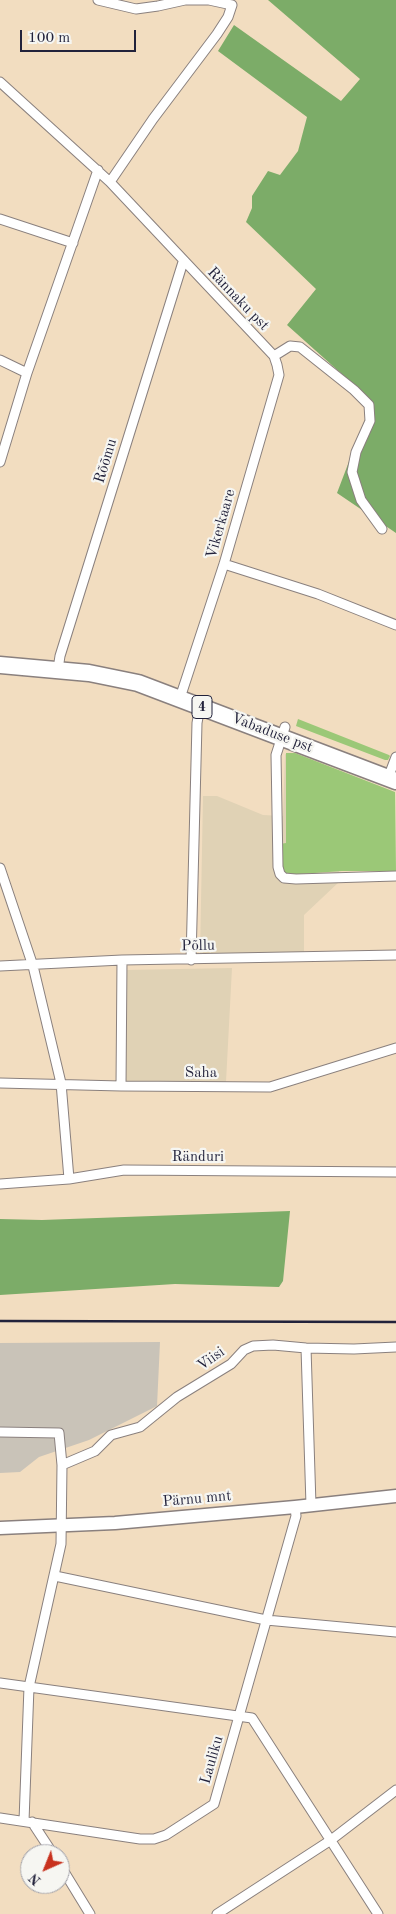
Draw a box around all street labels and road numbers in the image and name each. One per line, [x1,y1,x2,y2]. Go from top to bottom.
street label: Rännaku pst [203,264,273,334]
street label: Rõõmu [91,437,121,485]
street label: Vikerkaare [202,487,240,561]
road number: 4 [192,696,212,719]
street label: Vabaduse pst [229,709,315,757]
street label: Põllu [181,937,215,955]
street label: Saha [185,1064,217,1082]
street label: Ränduri [172,1148,224,1166]
street label: Viisi [194,1343,228,1375]
street label: Pärnu mnt [162,1487,232,1511]
street label: Lauliku [197,1734,227,1786]

